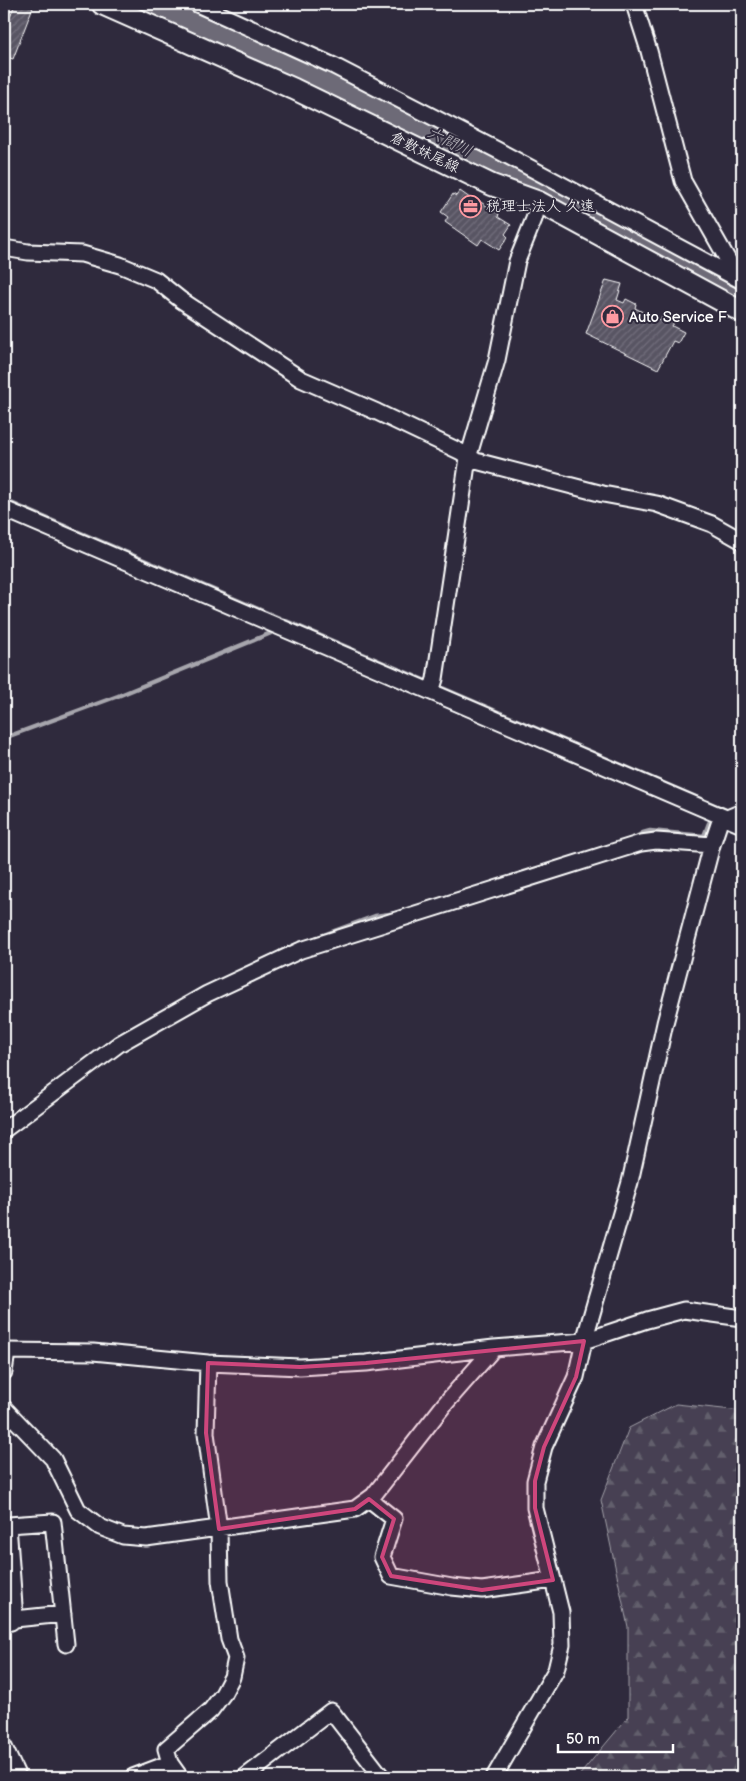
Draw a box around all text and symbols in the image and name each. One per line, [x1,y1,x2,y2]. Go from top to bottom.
water label: 六間川 [424,123,475,161]
street label: 倉敷妹尾線 [387,127,463,177]
office icon: 税理士法人 久遠 [458,194,482,218]
place label: 税理士法人 久遠 [486,197,595,216]
shop icon: Auto Service F [601,305,625,329]
place label: Auto Service F [629,308,727,327]
scale bar [558,1721,674,1753]
text: 50 m [566,1730,600,1749]

